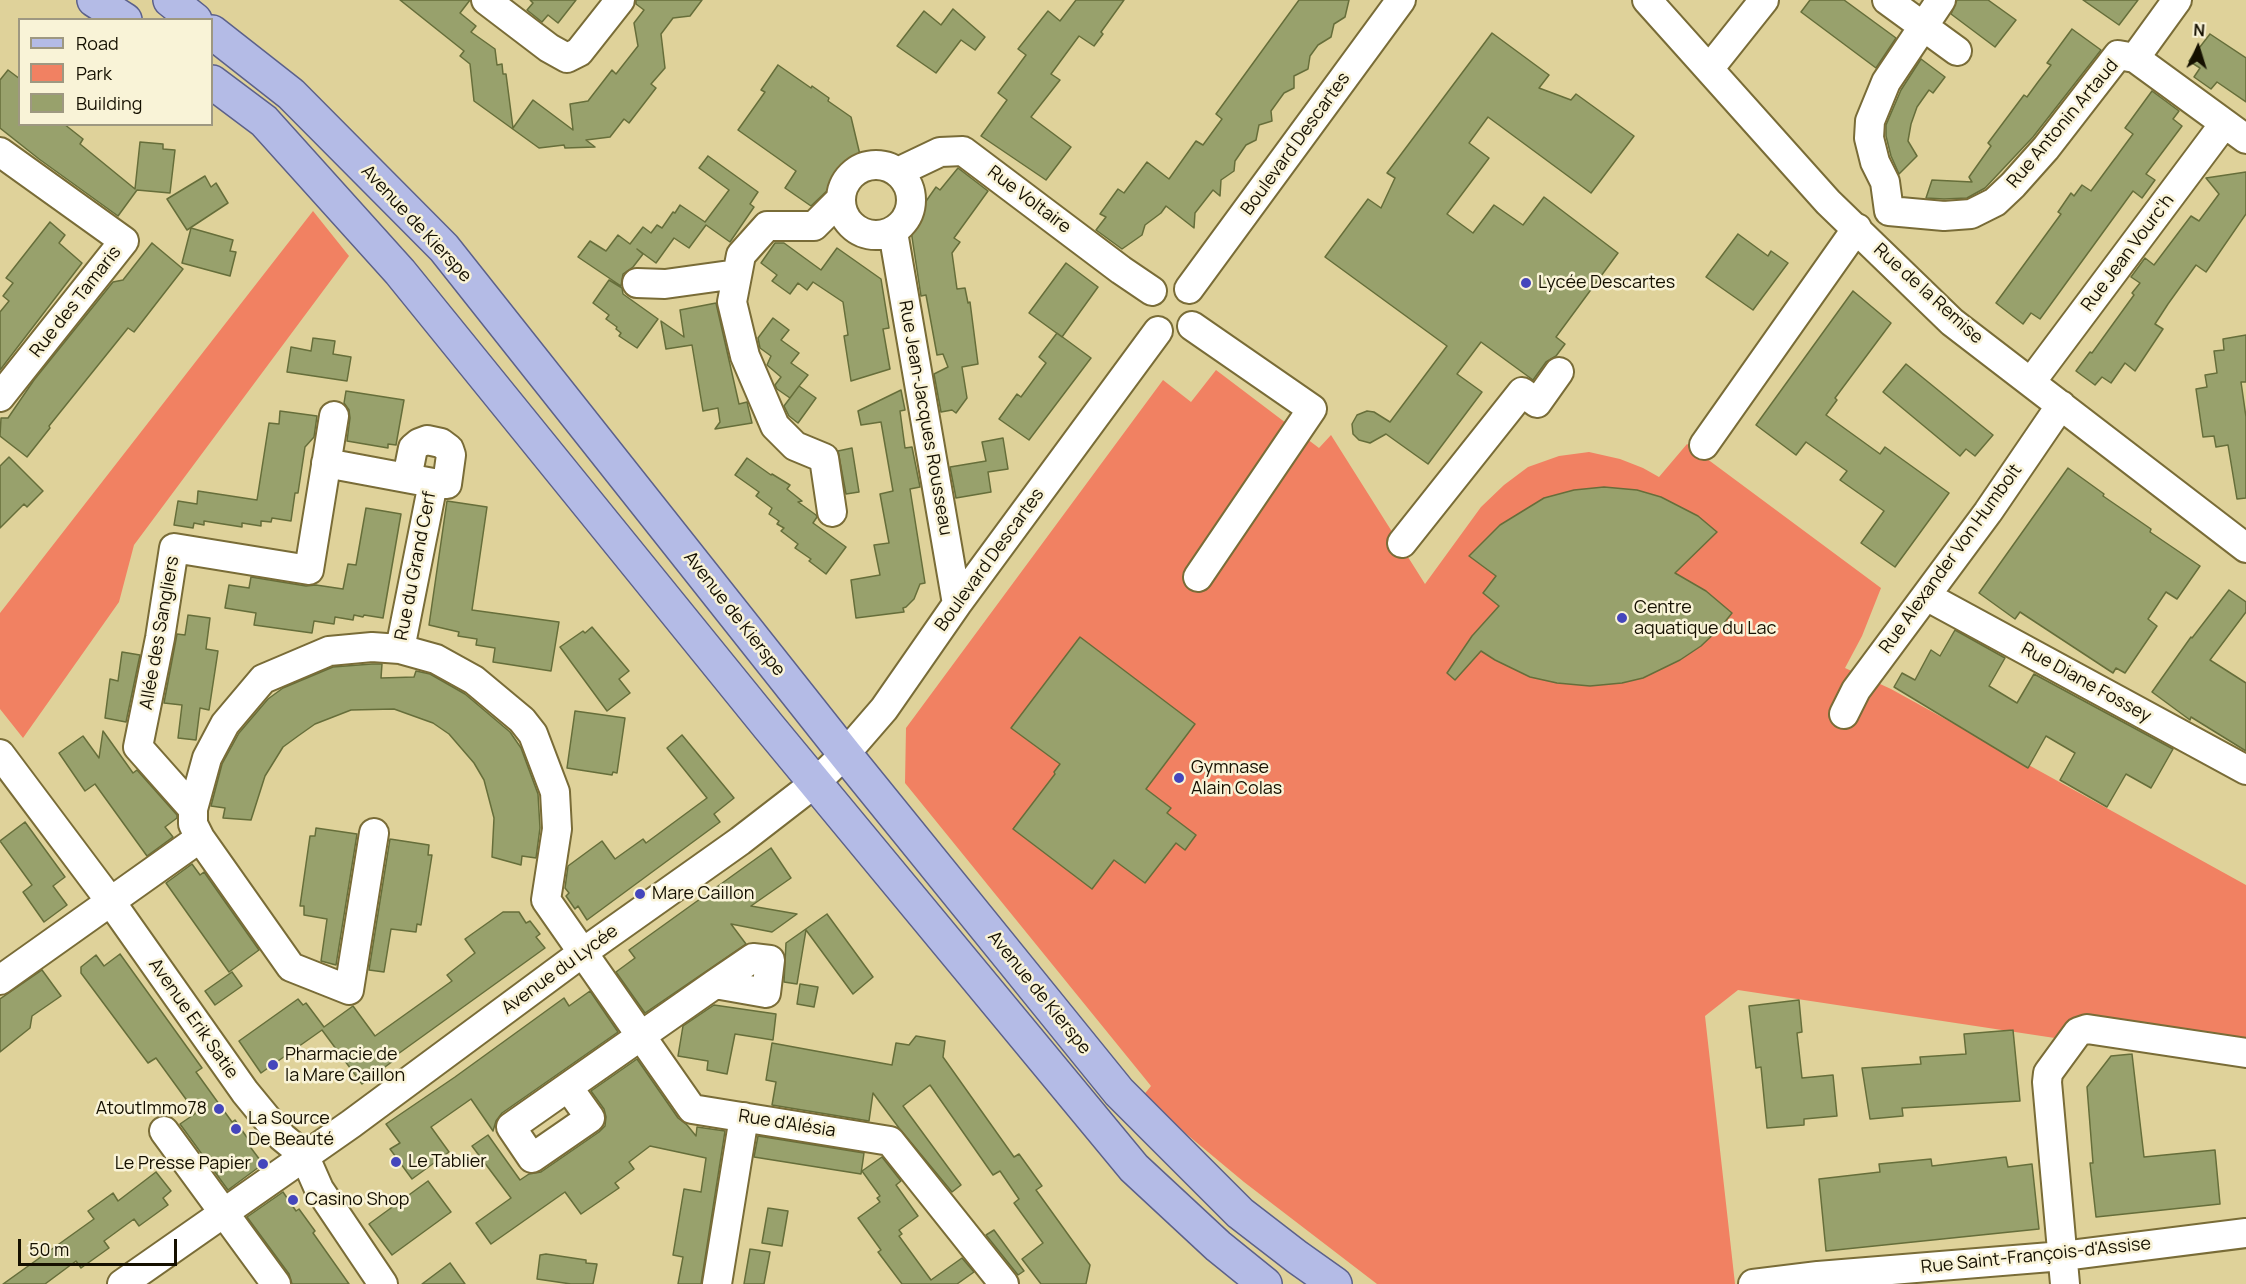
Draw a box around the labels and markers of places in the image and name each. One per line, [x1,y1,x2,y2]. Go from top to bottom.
place label: Lycée Descartes [1538,272,1675,294]
marker: Lycée Descartes [1519,276,1533,290]
place label: Centre aquatique du Lac [1634,597,1776,640]
marker: Centre aquatique du Lac [1615,611,1629,625]
place label: Gymnase Alain Colas [1191,757,1282,800]
marker: Gymnase Alain Colas [1172,771,1186,785]
place label: Mare Caillon [652,883,754,905]
marker: Mare Caillon [633,887,647,901]
place label: Pharmacie de la Mare Caillon [285,1044,405,1086]
marker: Pharmacie de la Mare Caillon [266,1058,280,1072]
place label: AtoutImmo78 [96,1098,207,1120]
marker: AtoutImmo78 [212,1102,226,1116]
place label: La Source De Beauté [248,1108,334,1150]
marker: La Source De Beauté [229,1122,243,1136]
place label: Le Tablier [408,1151,487,1173]
place label: Le Presse Papier [115,1153,251,1175]
marker: Le Tablier [389,1155,403,1169]
marker: Le Presse Papier [256,1157,270,1171]
place label: Casino Shop [305,1189,410,1211]
marker: Casino Shop [286,1193,300,1207]

